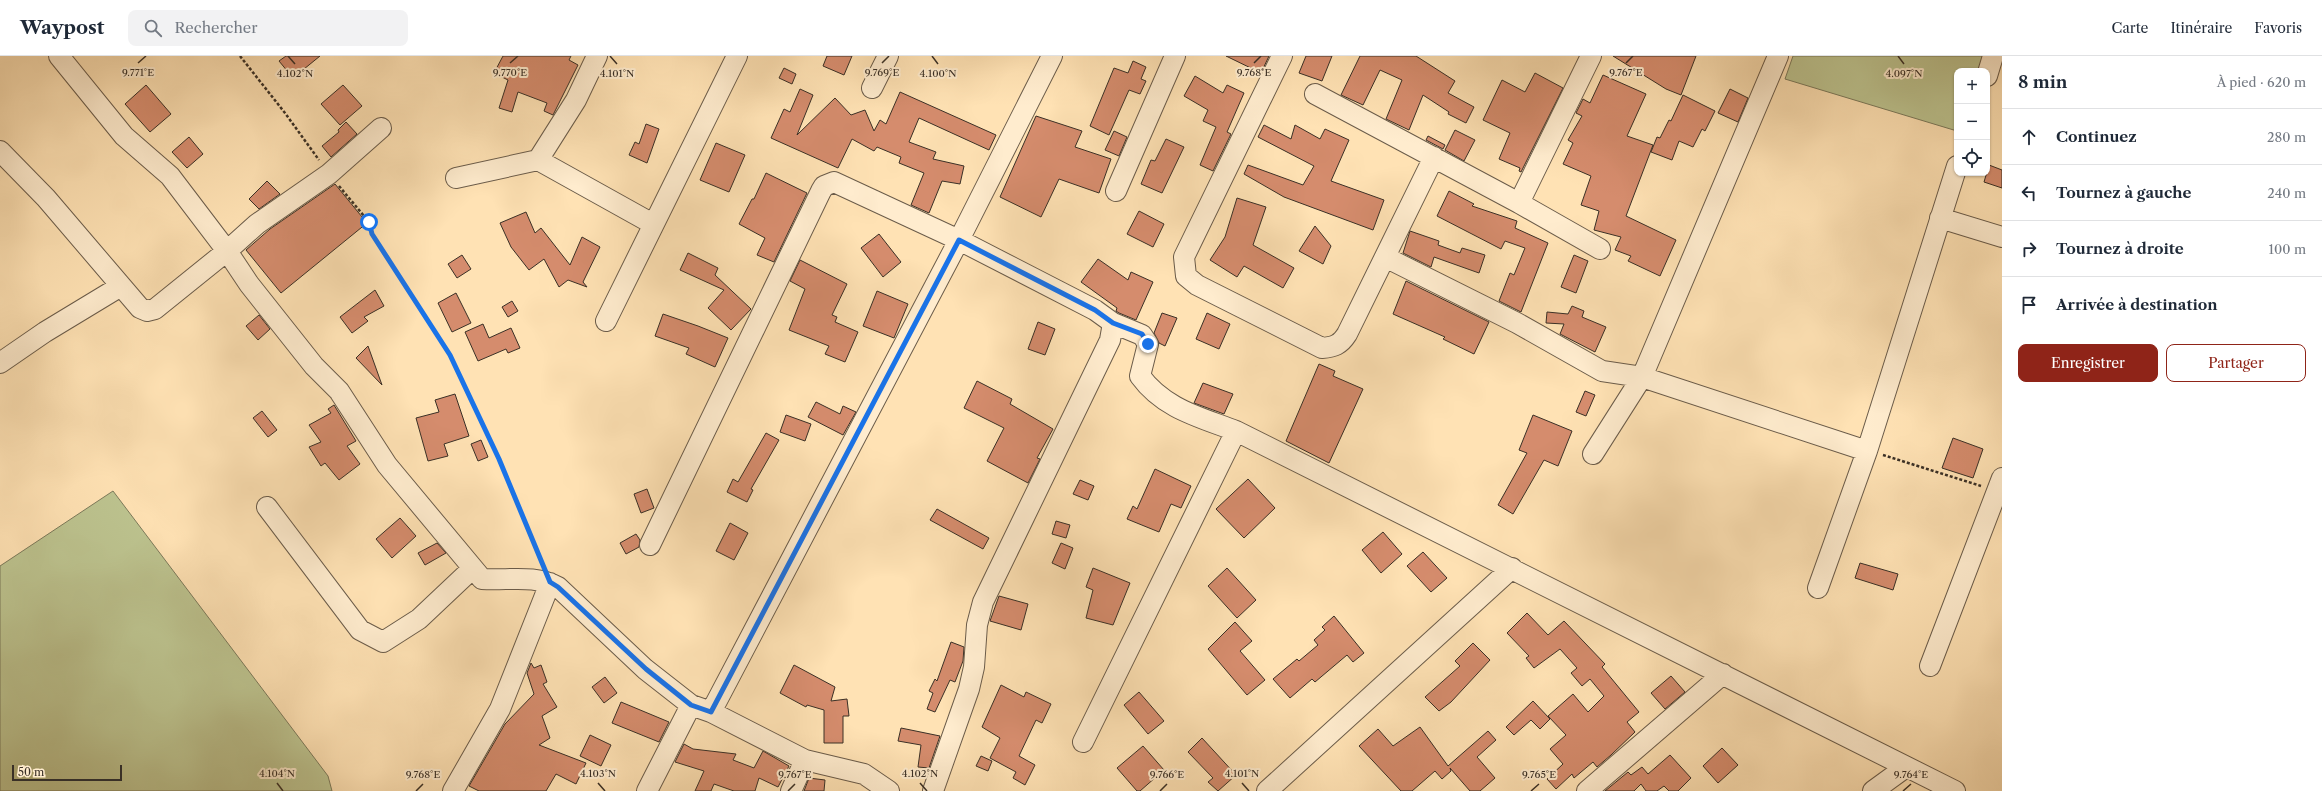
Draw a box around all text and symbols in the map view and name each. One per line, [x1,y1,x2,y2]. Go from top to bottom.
search box [128,10,408,46]
text: Waypost [20,16,104,39]
icon: search [142,17,164,39]
text: Rechercher [174,18,258,37]
text: Carte [2112,19,2148,37]
text: Itinéraire [2170,19,2232,37]
text: Favoris [2254,19,2302,37]
text: 9.771°E [122,66,154,79]
text: 9.770°E [493,66,527,79]
text: 9.769°E [865,66,899,79]
text: 9.768°E [1237,66,1271,79]
text: 9.767°E [1609,66,1643,79]
text: 4.102°N [277,67,313,80]
text: 4.101°N [600,67,634,80]
text: 4.100°N [920,67,956,80]
text: 4.097°N [1886,67,1922,80]
map controls [1954,68,1990,176]
button: + [1954,68,1990,104]
text: 8 min [2018,72,2067,92]
text: À pied · 620 m [2217,74,2306,90]
button: − [1954,104,1990,140]
icon: ahead [2018,126,2040,148]
text: Continuez [2056,127,2137,146]
text: 280 m [2267,129,2306,145]
button: locate [1954,140,1990,176]
icon: left [2018,182,2040,204]
text: Tournez à gauche [2056,183,2192,202]
text: 240 m [2267,185,2306,201]
route start [360,213,378,231]
icon: right [2018,238,2040,260]
text: Tournez à droite [2056,239,2184,258]
text: 100 m [2268,241,2306,257]
icon: arrive [2018,294,2040,316]
text: Arrivée à destination [2056,295,2218,314]
route end [1139,335,1157,353]
button: Enregistrer [2018,344,2158,382]
button: Partager [2166,344,2306,382]
scale bar [12,763,122,782]
text: 50 m [18,765,44,779]
text: 4.104°N [259,767,295,780]
text: 4.103°N [580,767,616,780]
text: 4.102°N [902,767,938,780]
text: 4.101°N [1225,767,1259,780]
text: 9.768°E [406,768,440,781]
text: 9.767°E [778,768,812,781]
text: 9.766°E [1150,768,1184,781]
text: 9.765°E [1522,768,1556,781]
text: 9.764°E [1894,768,1928,781]

